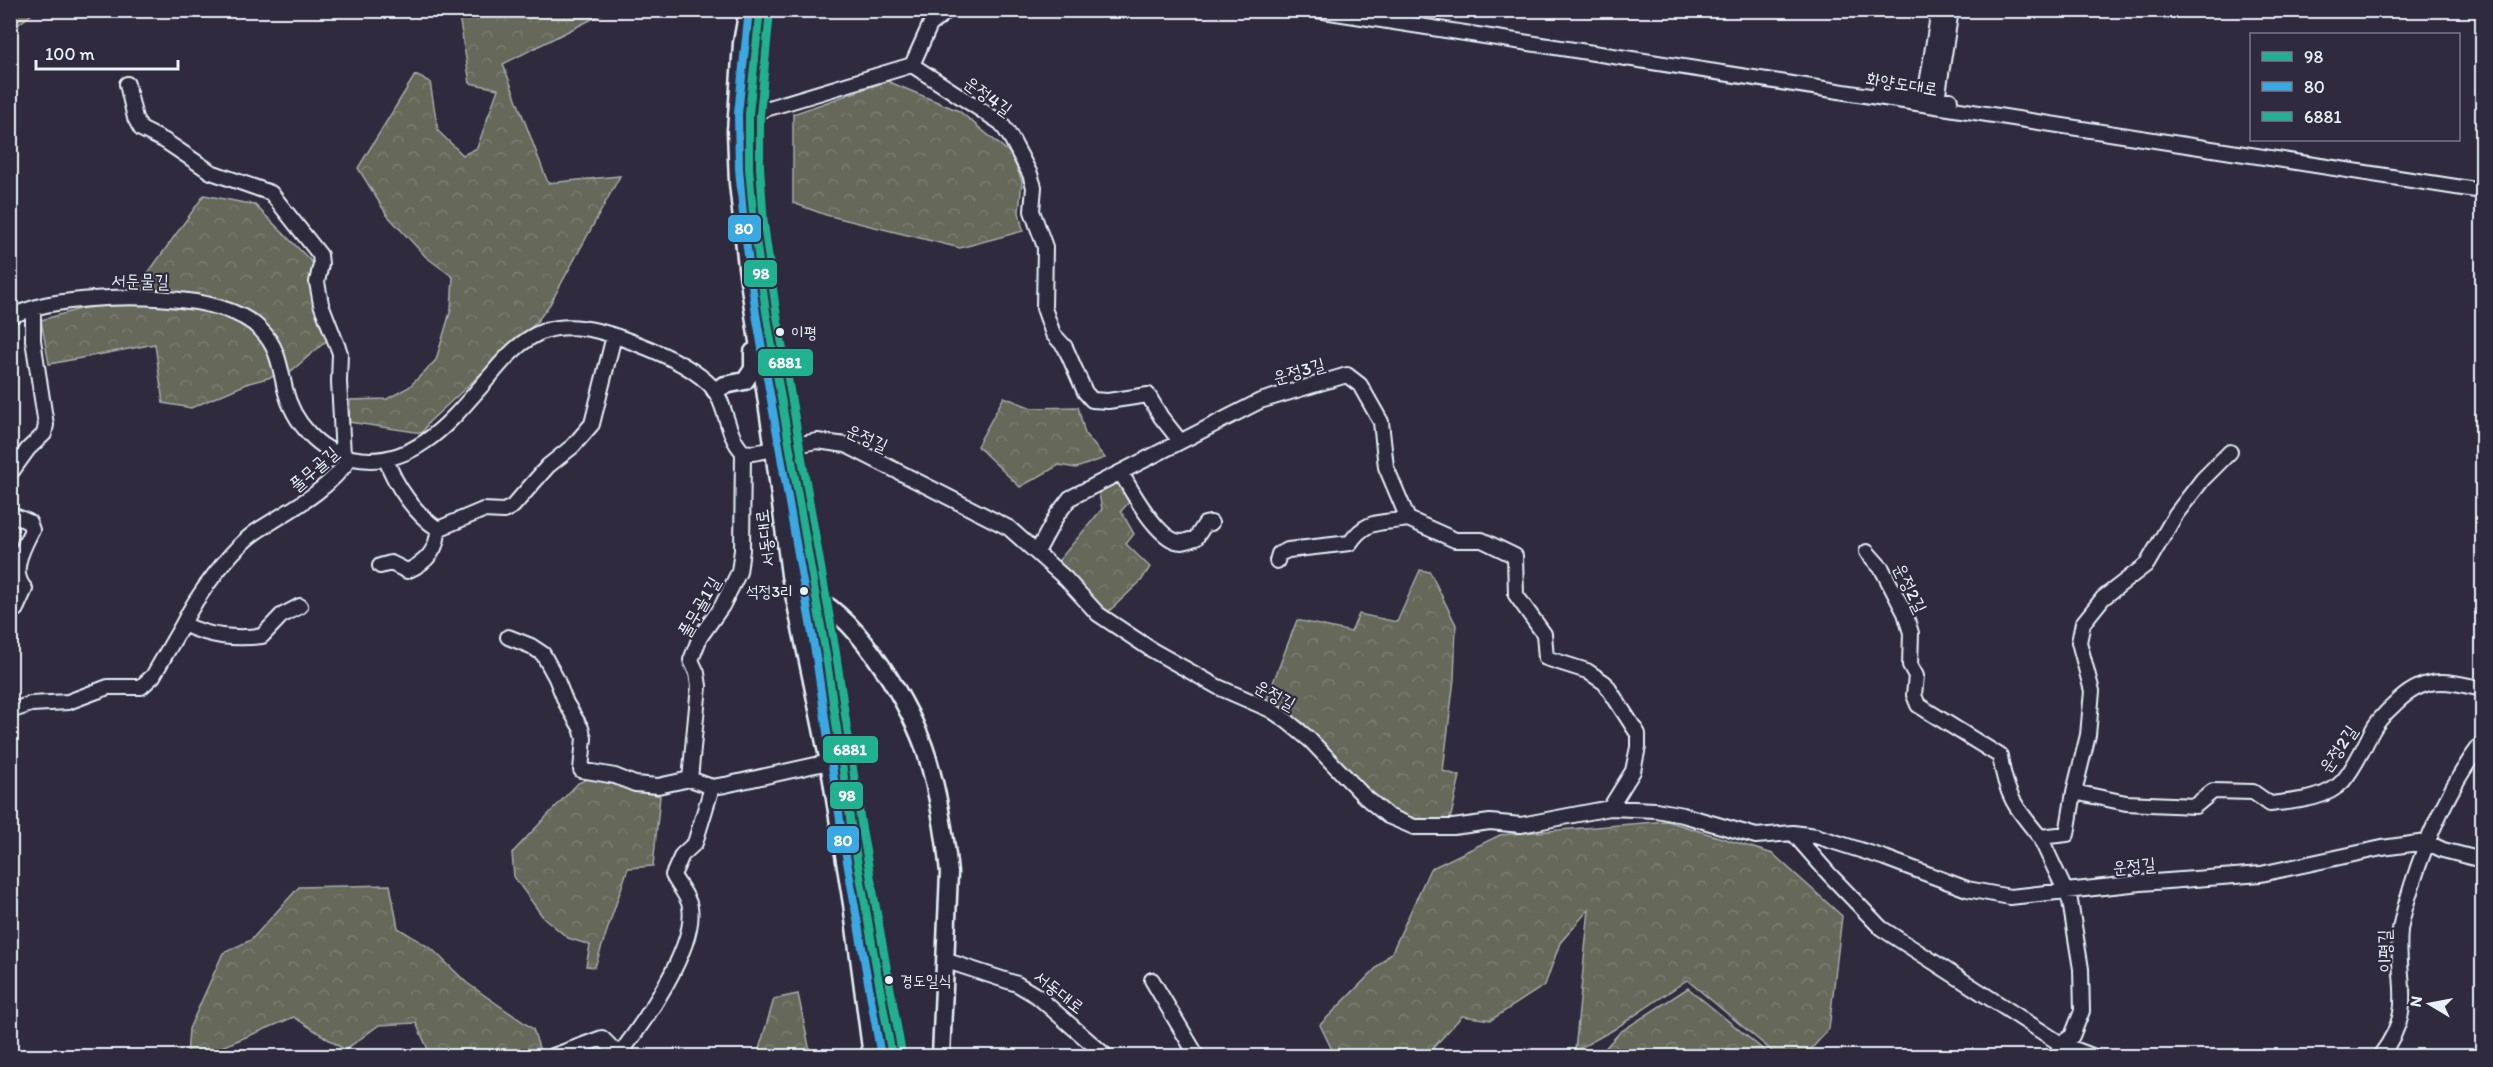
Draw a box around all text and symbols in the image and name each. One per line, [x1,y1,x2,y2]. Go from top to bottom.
scale bar [36,33,178,71]
legend [2250,33,2460,141]
text: 100 m [45,43,95,65]
text: 98 [2304,46,2323,68]
street label: 화양도대로 [1865,67,1939,101]
street label: 운정4길 [960,71,1017,121]
text: 80 [2304,76,2325,98]
text: 6881 [2304,106,2342,128]
line badge: 80 [727,214,762,243]
text: 80 [735,219,753,238]
line badge: 98 [743,259,778,288]
text: 98 [752,264,770,283]
street label: 서둔물길 [111,269,170,293]
place label: 이평 [791,323,817,342]
marker: 이평 [774,326,786,338]
line badge: 6881 [757,348,814,377]
text: 6881 [768,353,802,372]
street label: 운정3길 [1270,353,1328,389]
street label: 운정길 [843,419,892,457]
street label: 풀무골길 [285,441,343,496]
street label: 서동대로 [751,508,779,568]
street label: 운정2길 [1889,559,1932,617]
street label: 풀무골1길 [673,572,725,641]
place label: 석정3리 [746,582,793,601]
marker: 석정3리 [798,585,810,597]
street label: 운정길 [1251,675,1300,715]
street label: 운정2길 [2314,720,2362,777]
line badge: 6881 [822,735,879,764]
text: 6881 [833,740,867,759]
line badge: 98 [829,781,864,810]
text: 98 [838,786,856,805]
line badge: 80 [826,825,860,854]
text: 80 [834,831,852,850]
street label: 운정길 [2111,853,2157,879]
street label: 이평길 [2374,929,2396,973]
street label: 서동대로 [1029,965,1089,1019]
place label: 경도일식 [900,971,952,990]
marker: 경도일식 [883,974,895,986]
north arrow [2400,974,2460,1034]
text: N [2405,995,2426,1008]

